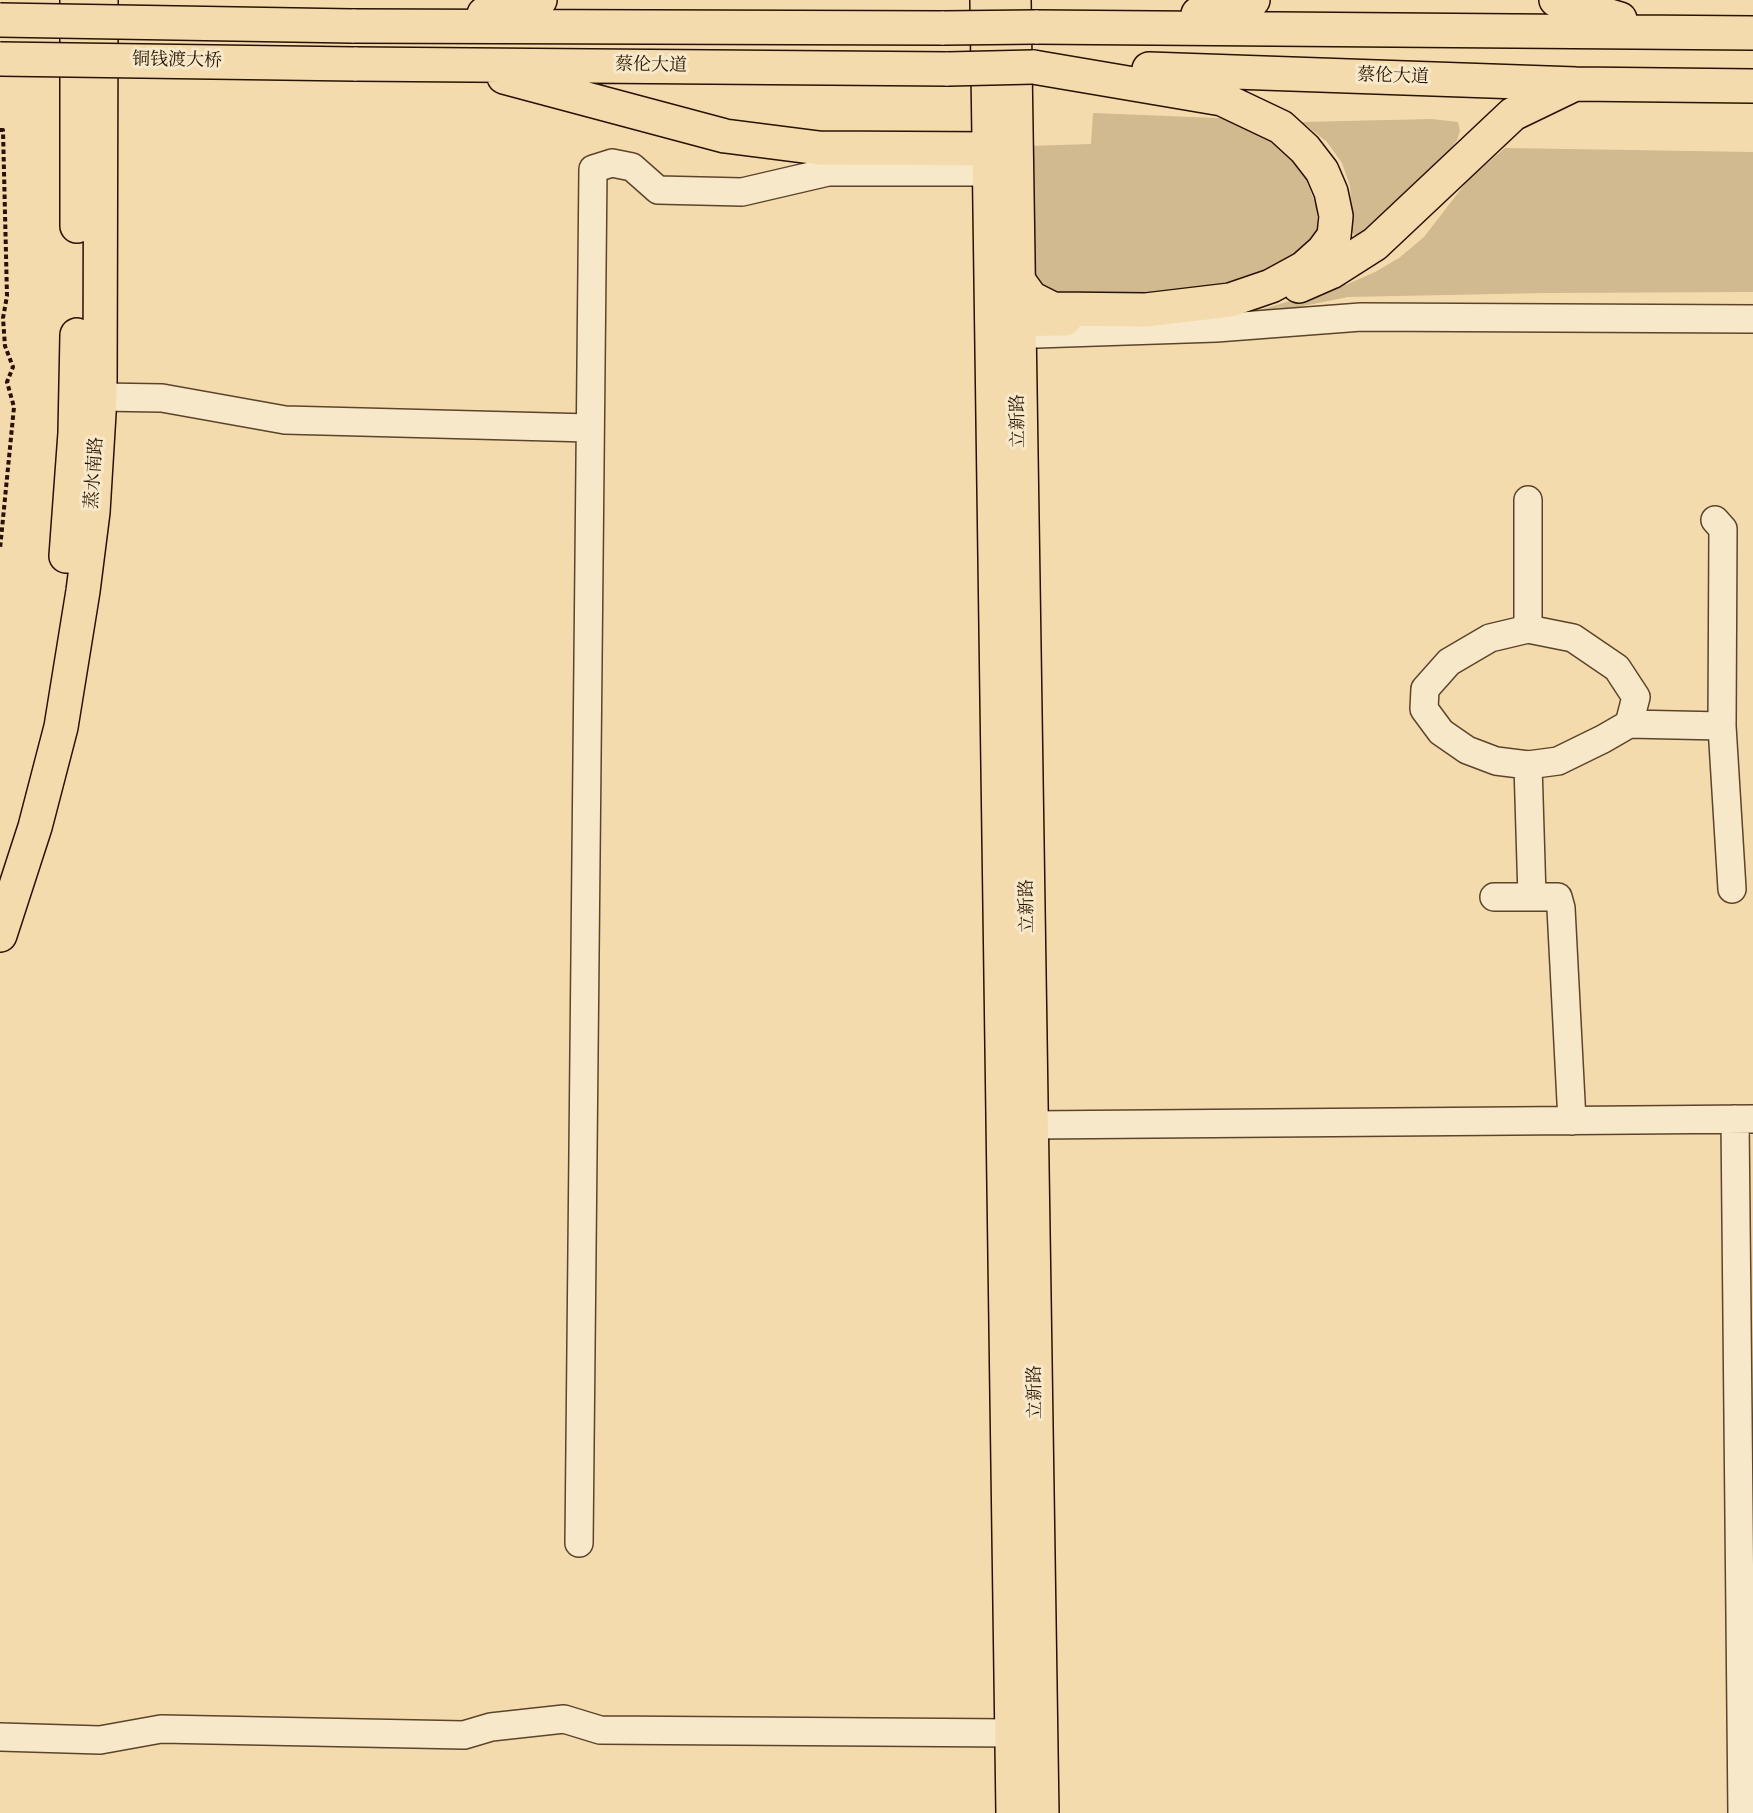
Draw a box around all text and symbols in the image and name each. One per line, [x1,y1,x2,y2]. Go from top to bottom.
street label: 铜钱渡大桥 [132,49,222,73]
street label: 蔡伦大道 [615,55,687,77]
street label: 蔡伦大道 [1357,65,1429,89]
street label: 立新路 [1008,394,1030,448]
street label: 蒸水南路 [82,436,108,510]
street label: 立新路 [1017,879,1039,933]
street label: 立新路 [1025,1365,1047,1419]

